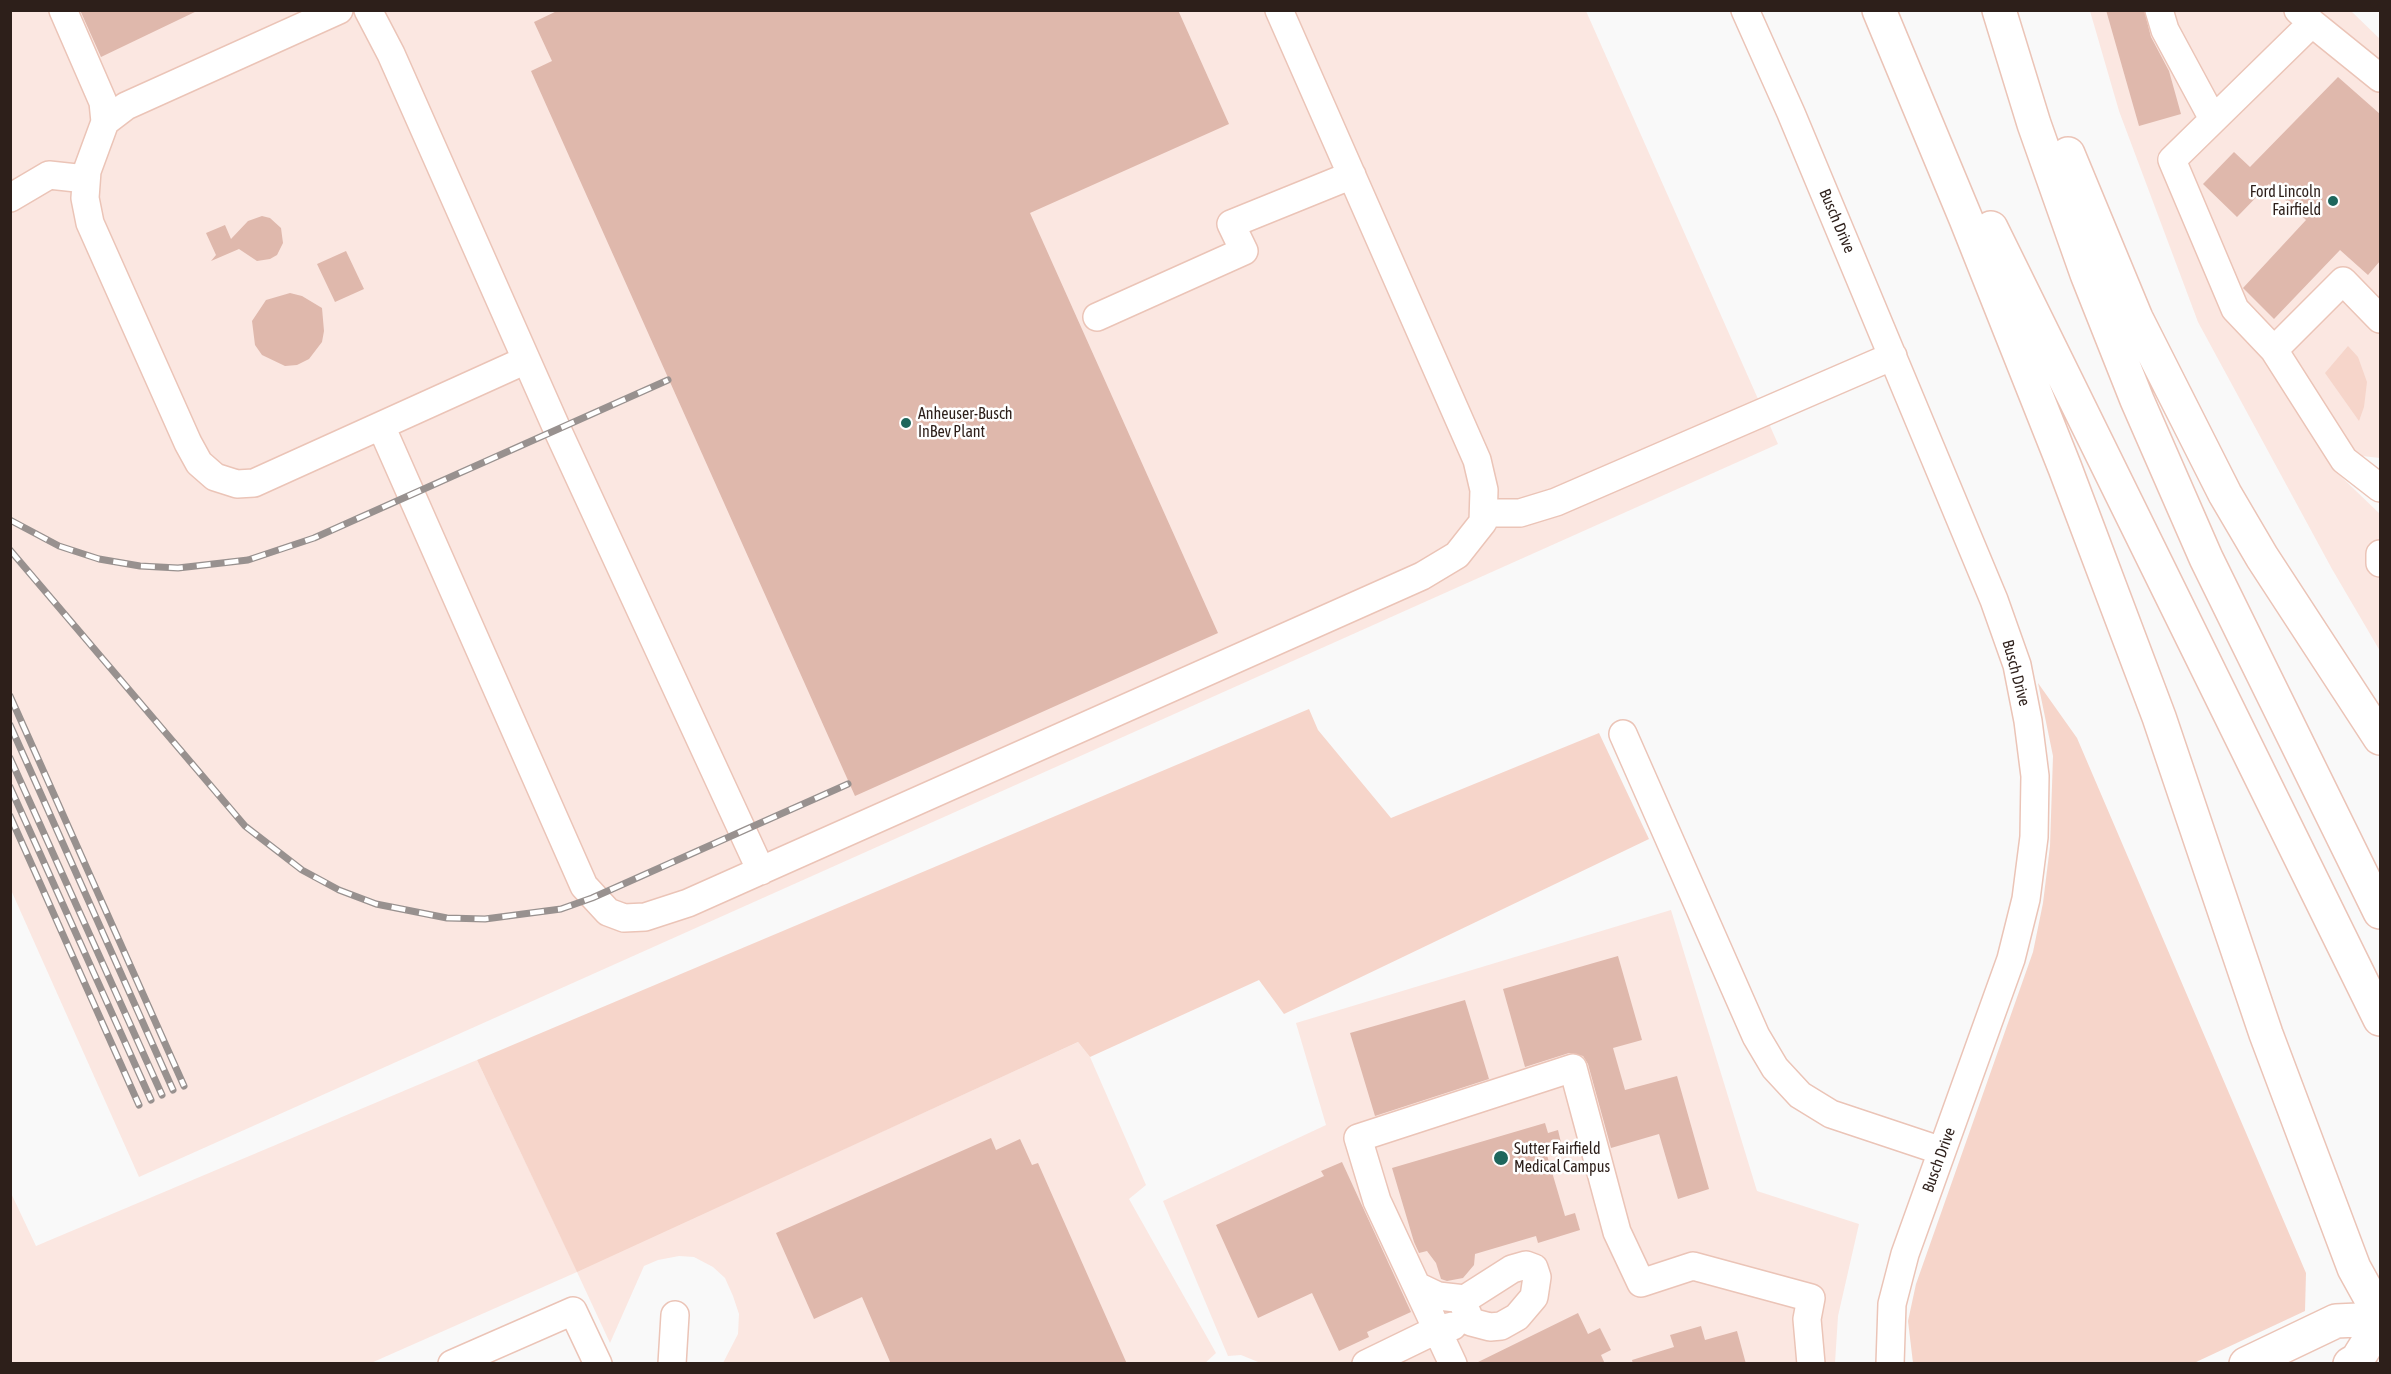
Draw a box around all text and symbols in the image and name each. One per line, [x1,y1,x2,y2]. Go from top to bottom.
place label: Ford Lincoln Fairfield [2250,182,2321,220]
street label: Busch Drive [1815,186,1859,256]
marker: Ford Lincoln Fairfield [2326,194,2340,208]
place label: Anheuser-Busch InBev Plant [918,404,1013,442]
marker: Anheuser-Busch InBev Plant [899,416,913,430]
street label: Busch Drive [1998,638,2034,708]
street label: Busch Drive [1918,1125,1960,1195]
place label: Sutter Fairfield Medical Campus [1514,1139,1610,1177]
marker: Sutter Fairfield Medical Campus [1492,1149,1510,1167]

